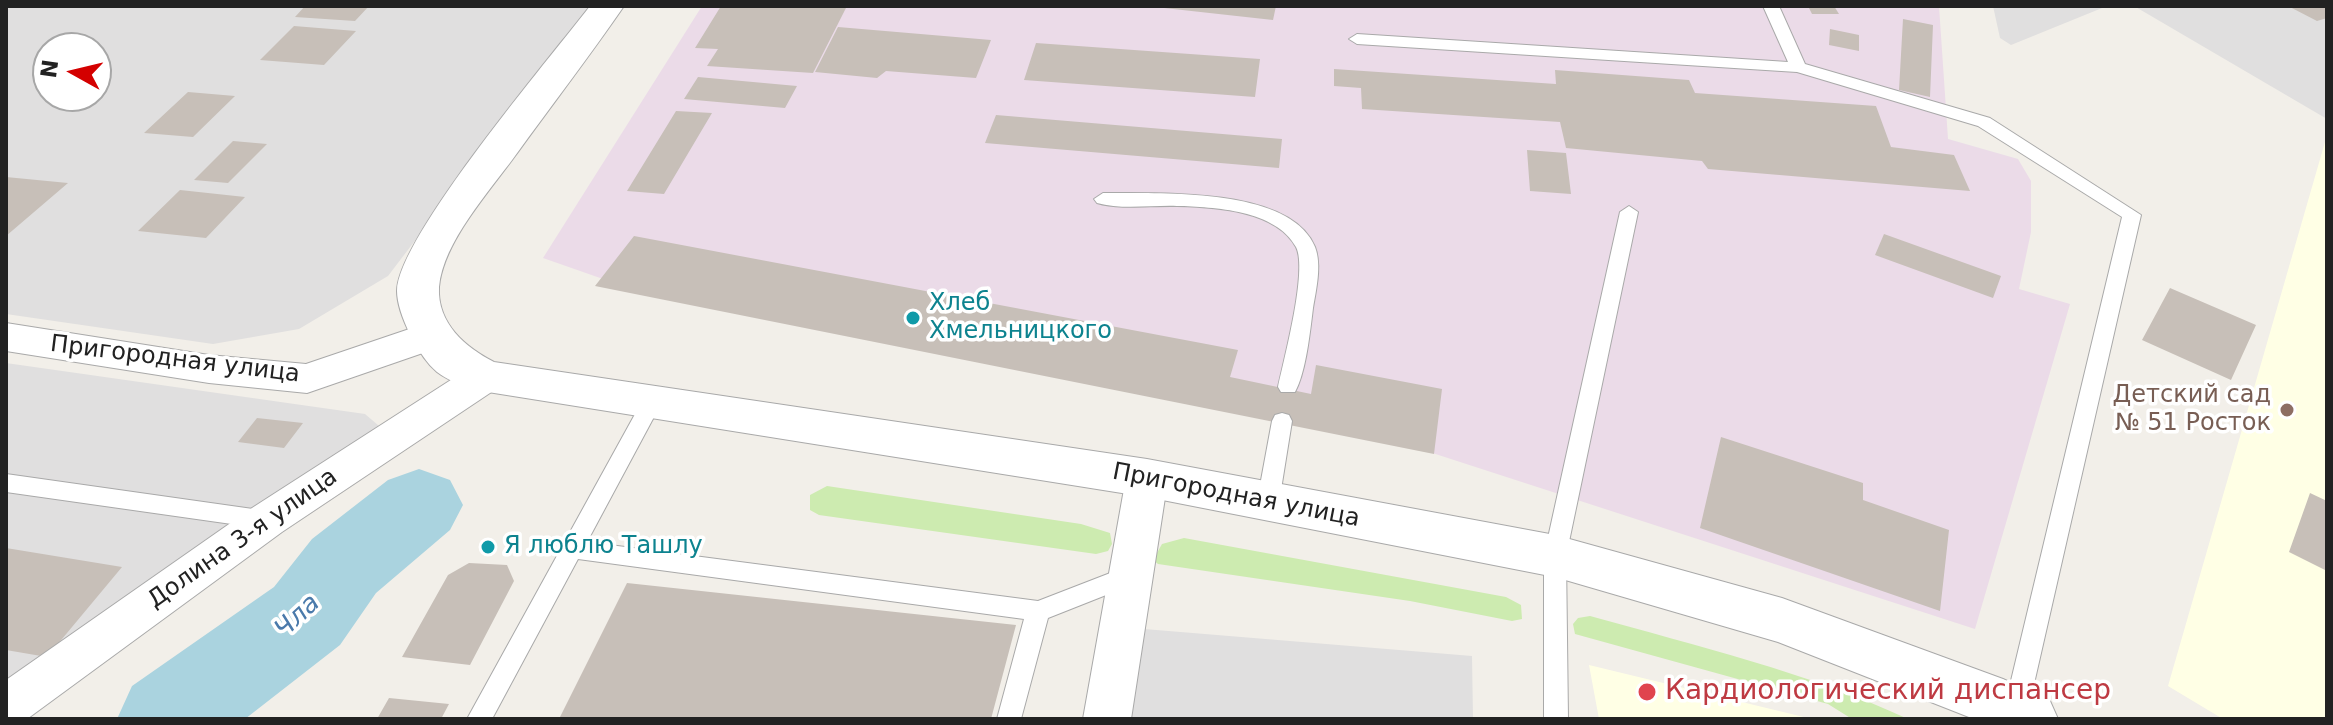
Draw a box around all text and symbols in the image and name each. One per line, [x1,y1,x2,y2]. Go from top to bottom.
north arrow [32,32,112,112]
text: N [36,58,63,80]
place label: Хлеб Хмельницкого [929,290,1112,346]
marker: Хлеб Хмельницкого [904,309,922,327]
street label: Пригородная улица [49,330,301,390]
place label: Детский сад № 51 Росток [2112,382,2271,438]
marker: Детский сад № 51 Росток [2278,401,2296,419]
street label: Пригородная улица [1110,458,1362,534]
street label: Долина 3-я улица [143,463,343,615]
place label: Я люблю Ташлу [504,533,703,561]
marker: Я люблю Ташлу [479,538,497,556]
water label: Чла [269,588,327,646]
place label: Кардиологический диспансер [1665,675,2111,709]
marker: Кардиологический диспансер [1636,681,1658,703]

